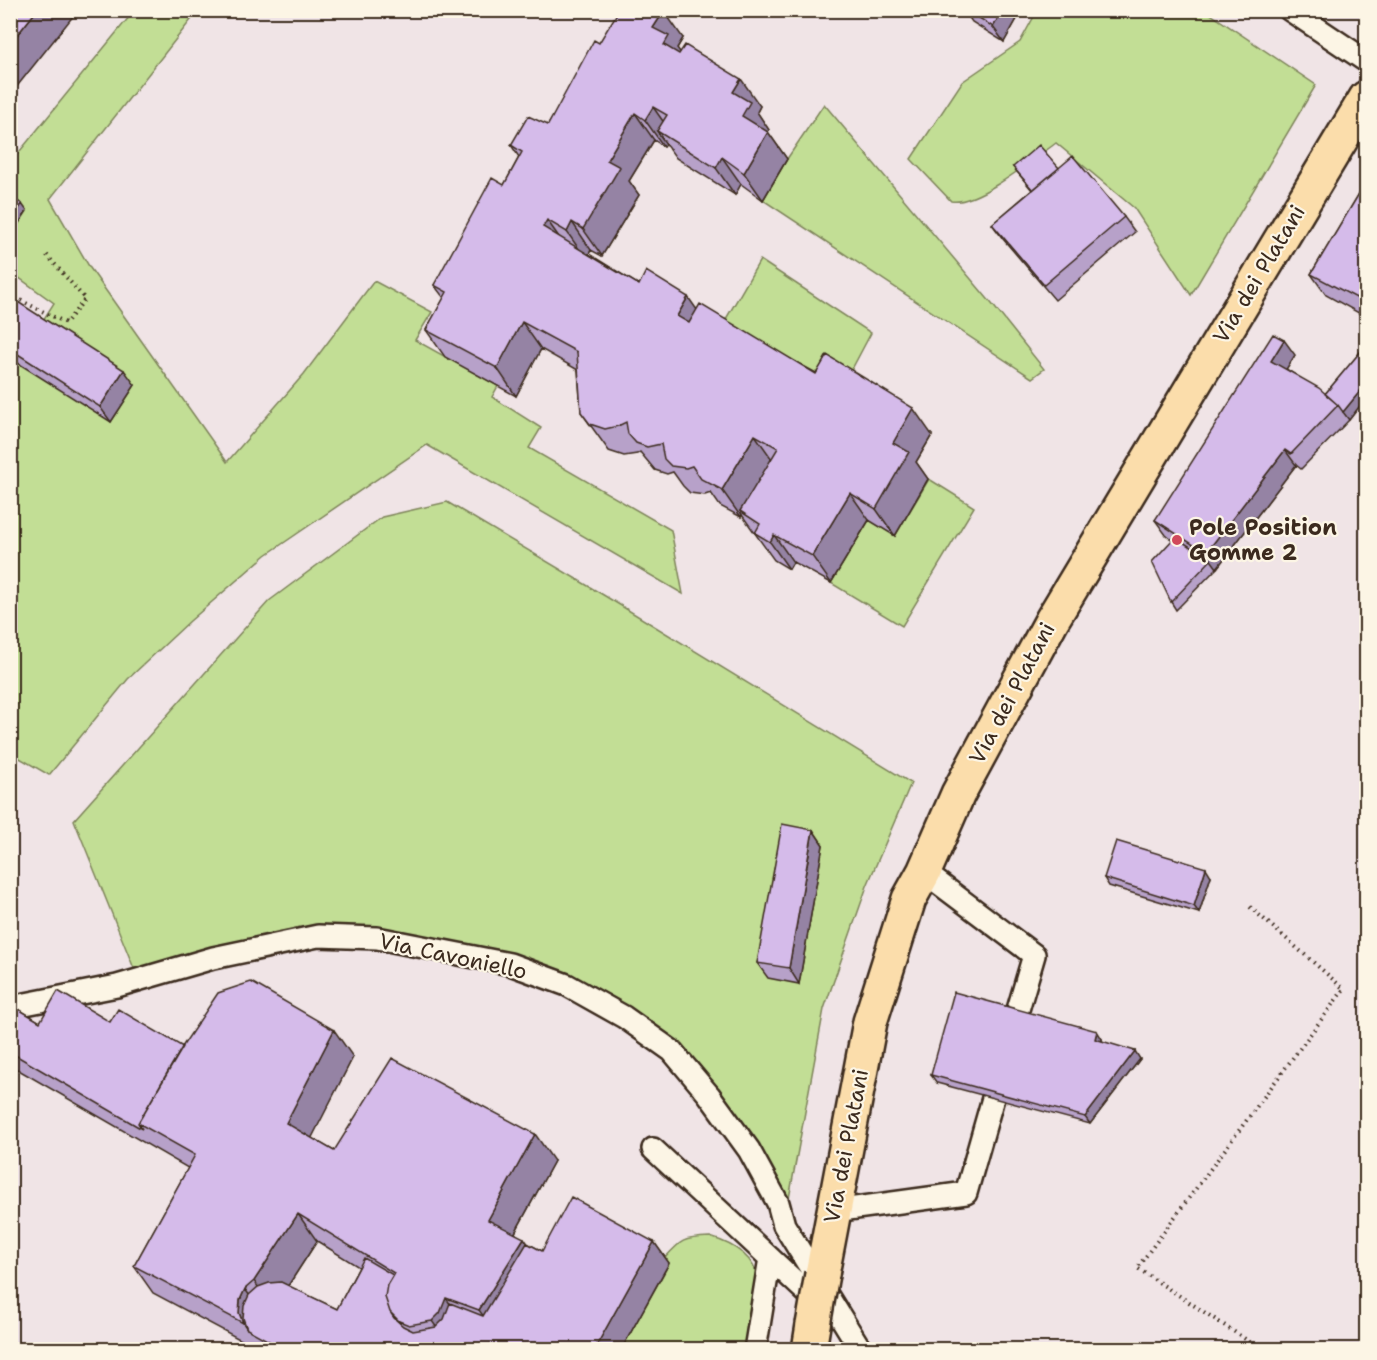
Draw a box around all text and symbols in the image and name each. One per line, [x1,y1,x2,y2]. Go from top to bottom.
street label: Via dei Platani [1206,199,1312,349]
place label: Pole Position Gomme 2 [1189,513,1337,567]
marker: Pole Position Gomme 2 [1170,533,1184,547]
street label: Via dei Platani [962,617,1062,769]
street label: Via Cavoniello [376,926,530,986]
street label: Via dei Platani [817,1066,875,1226]

